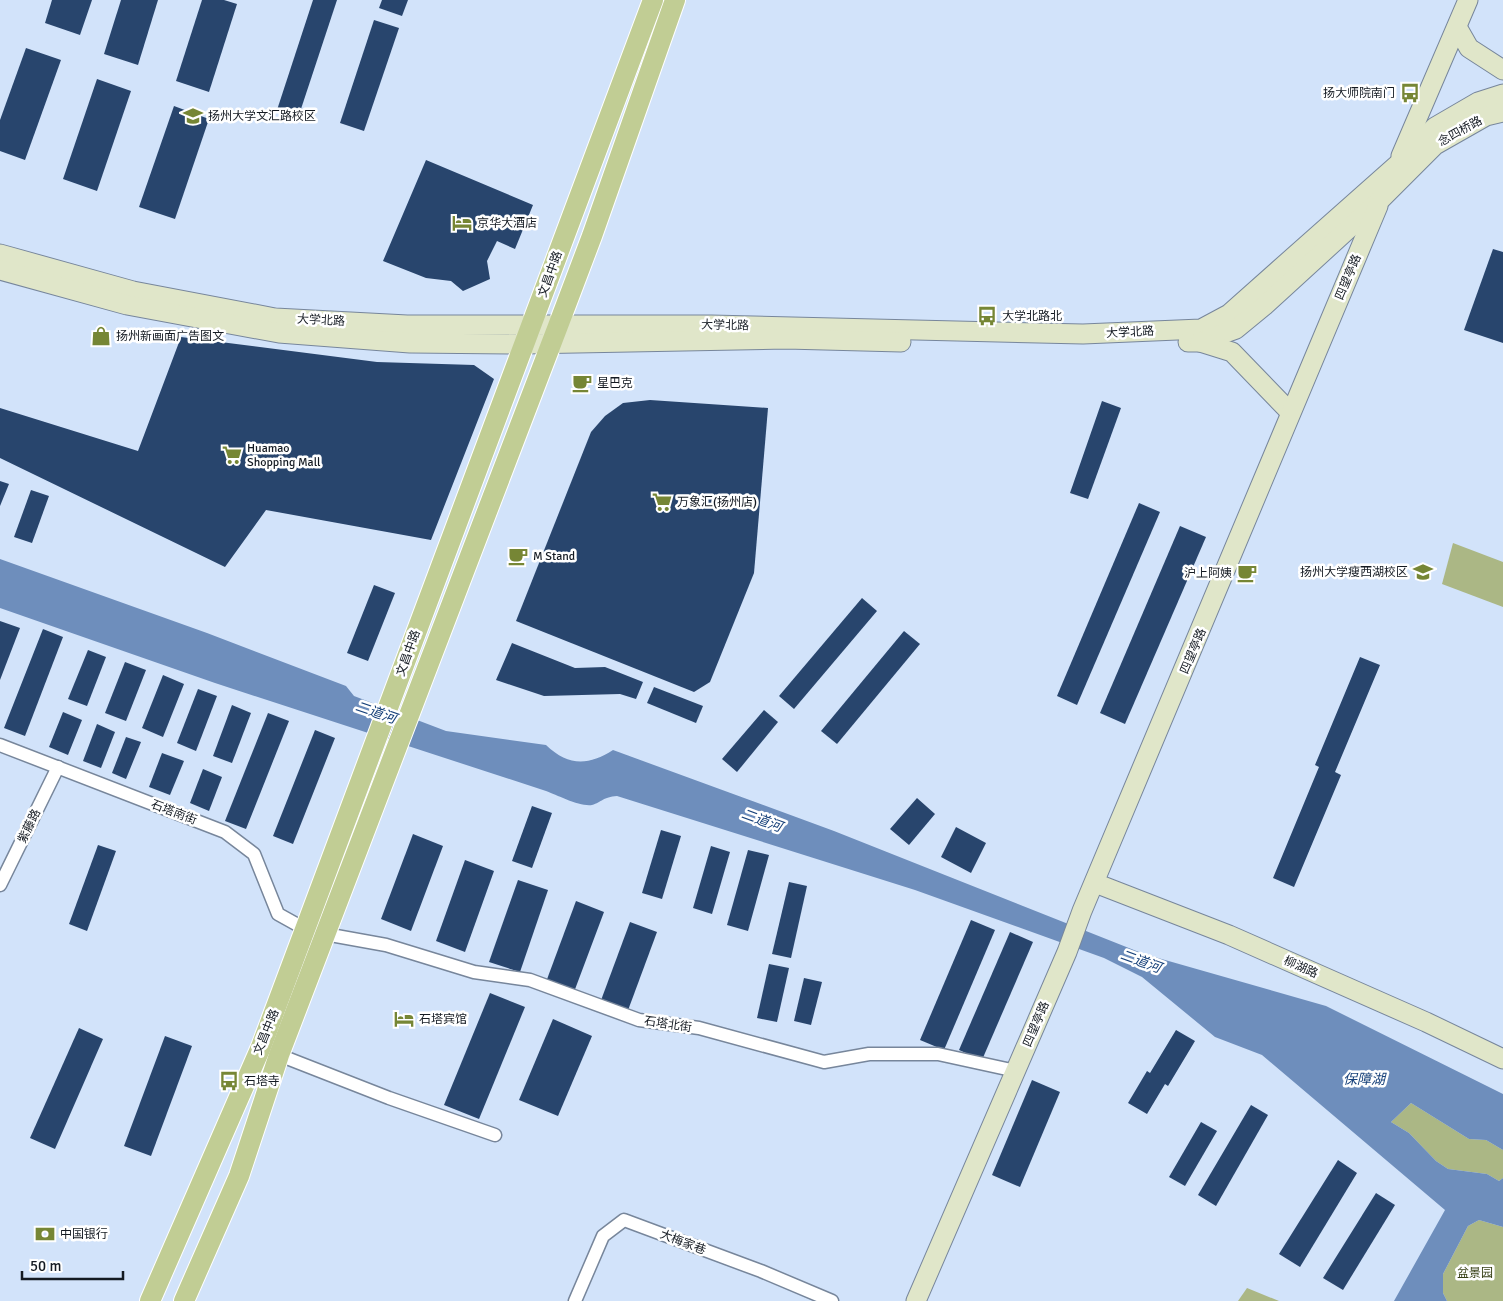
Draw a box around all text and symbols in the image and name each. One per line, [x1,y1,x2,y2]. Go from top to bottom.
bus stop icon: 扬大师院南门 [1399,82,1421,104]
place label: 扬大师院南门 [1323,86,1395,101]
school or university icon: 扬州大学文汇路校区 [182,105,204,127]
place label: 扬州大学文汇路校区 [208,109,316,124]
street label: 念四桥路 [1436,113,1485,150]
hotel icon: 京华大酒店 [451,212,473,234]
place label: 京华大酒店 [477,216,537,231]
street label: 文昌中路 [535,249,566,299]
street label: 四望亭路 [1332,252,1365,302]
bus stop icon: 大学北路北 [976,305,998,327]
place label: 大学北路北 [1002,309,1062,324]
street label: 大学北路 [297,312,345,329]
street label: 大学北路 [701,318,749,333]
street label: 大学北路 [1106,324,1154,341]
shop icon: 扬州新画面广告图文 [90,325,112,347]
place label: 扬州新画面广告图文 [116,329,224,344]
cafe icon: 星巴克 [571,372,593,394]
place label: 星巴克 [597,376,633,391]
place label: Huamao Shopping Mall [247,441,321,470]
supermarket icon: Huamao Shopping Mall [221,444,243,466]
supermarket icon: 万象汇(扬州店) [651,491,673,513]
place label: 万象汇(扬州店) [677,495,757,510]
cafe icon: M Stand [507,545,529,567]
place label: M Stand [533,549,575,564]
school or university icon: 扬州大学瘦西湖校区 [1412,561,1434,583]
cafe icon: 沪上阿姨 [1236,562,1258,584]
place label: 扬州大学瘦西湖校区 [1300,565,1408,580]
place label: 沪上阿姨 [1184,566,1232,581]
street label: 四望亭路 [1177,626,1210,676]
street label: 文昌中路 [393,628,424,678]
water label: 二道河 [353,698,401,728]
street label: 石塔南街 [149,797,199,828]
water label: 二道河 [739,805,787,837]
street label: 紫藤路 [15,807,44,846]
water label: 二道河 [1118,946,1166,978]
street label: 柳湖路 [1281,953,1320,982]
street label: 四望亭路 [1020,999,1053,1049]
street label: 文昌中路 [251,1007,282,1057]
hotel icon: 石塔宾馆 [393,1008,415,1030]
place label: 石塔宾馆 [419,1012,467,1027]
street label: 石塔北街 [643,1014,693,1035]
bus stop icon: 石塔寺 [218,1070,240,1092]
water label: 保障湖 [1343,1071,1387,1088]
place label: 石塔寺 [244,1074,280,1089]
bank icon: 中国银行 [34,1223,56,1245]
place label: 中国银行 [60,1227,108,1242]
street label: 大梅家巷 [658,1227,708,1258]
scale bar [22,1248,124,1280]
text: 50 m [30,1257,61,1275]
park label: 盆景园 [1457,1266,1493,1281]

